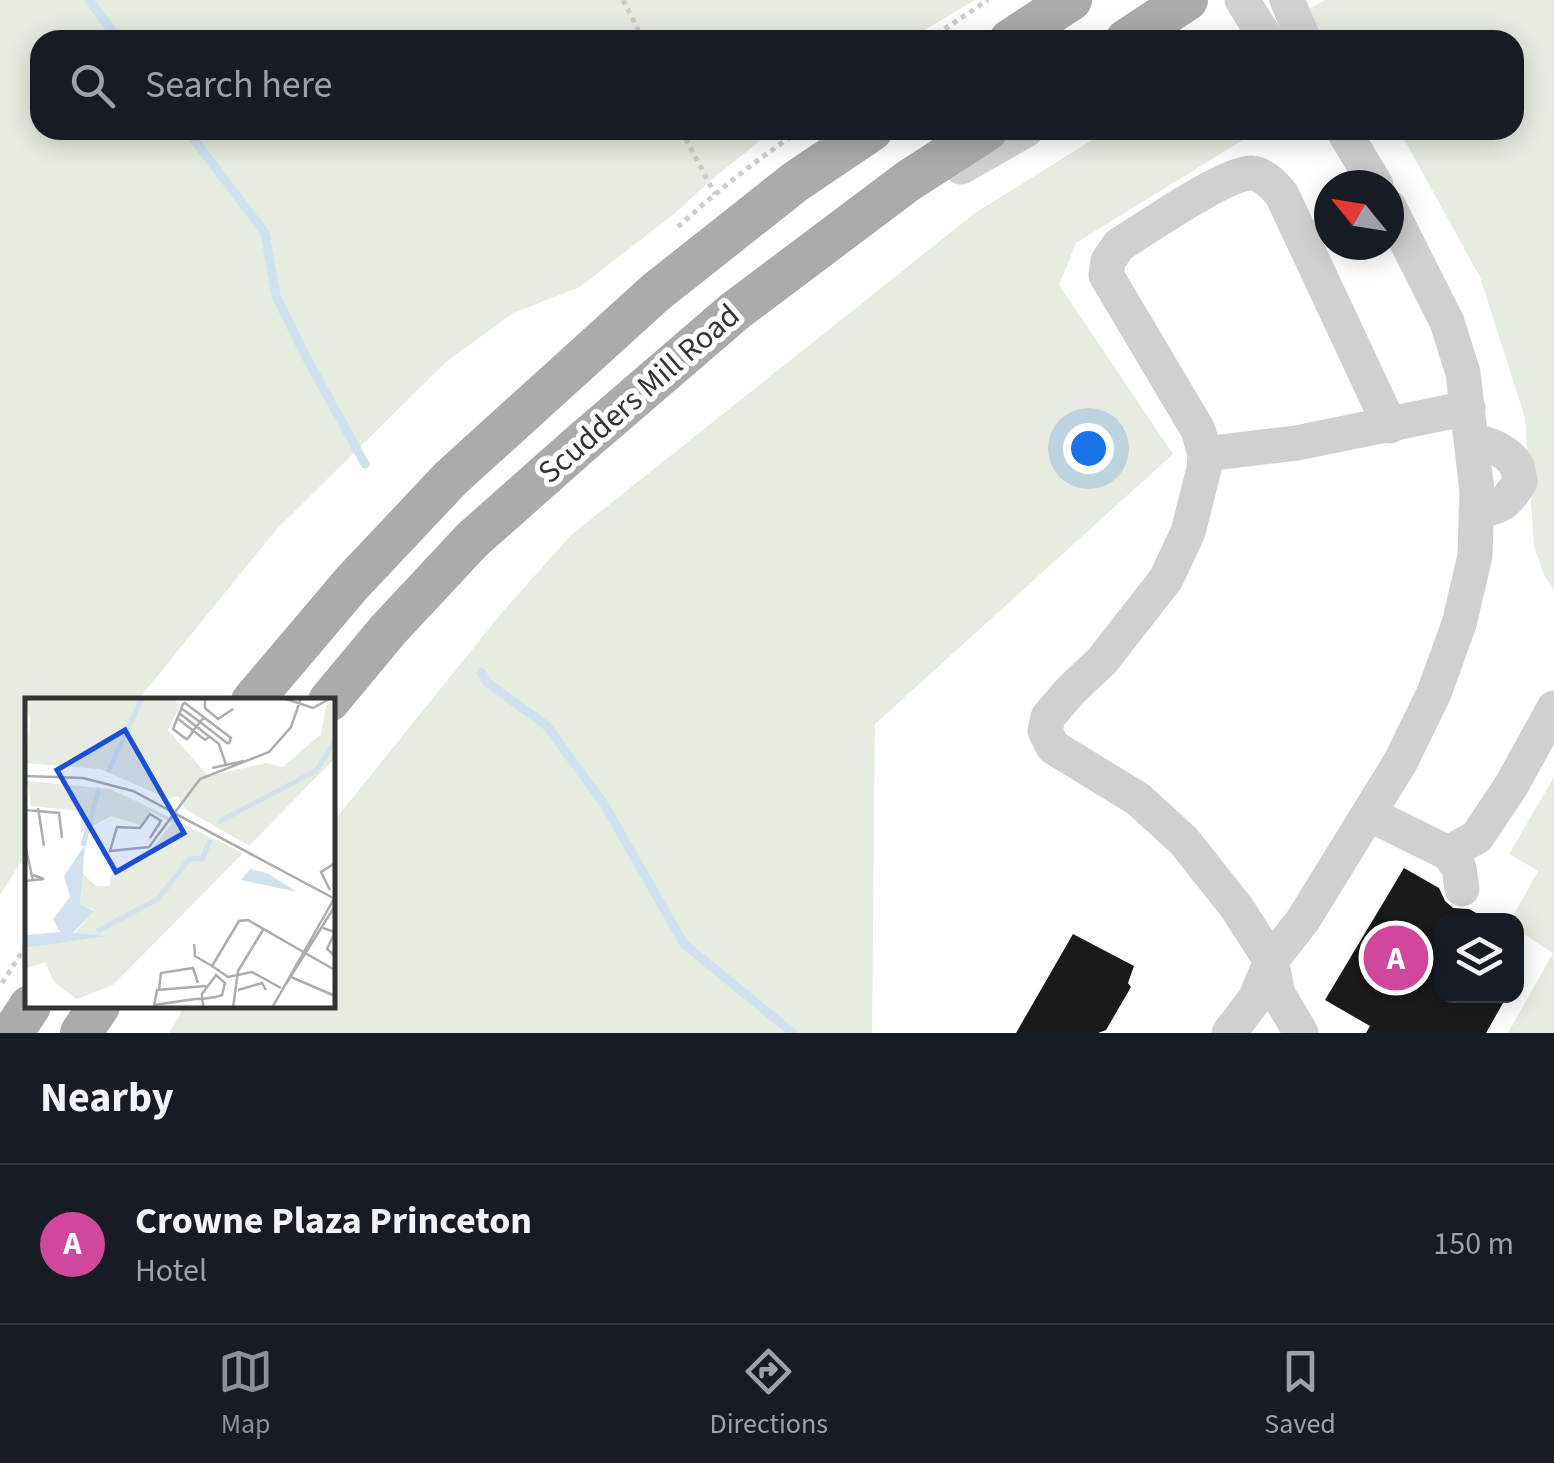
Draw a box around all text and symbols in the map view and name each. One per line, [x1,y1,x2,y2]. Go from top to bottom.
search box [30,30,1524,140]
icon: search [65,58,120,113]
text: Search here [145,58,332,112]
north arrow [1314,170,1404,260]
street label: Scudders Mill Road [528,293,750,495]
your location [1063,423,1114,474]
inset map [25,698,335,1008]
map controls [1434,913,1524,1003]
button: layers [1434,913,1524,1003]
pin: A [1364,920,1428,996]
text: Nearby [40,1068,174,1128]
text: Crowne Plaza Princeton [135,1194,532,1248]
text: A [63,1221,82,1267]
text: 150 m [1433,1221,1514,1267]
text: Hotel [135,1248,207,1294]
tab: Map [218,1344,273,1444]
tab: Directions [710,1344,828,1444]
tab: Saved [1264,1344,1336,1444]

